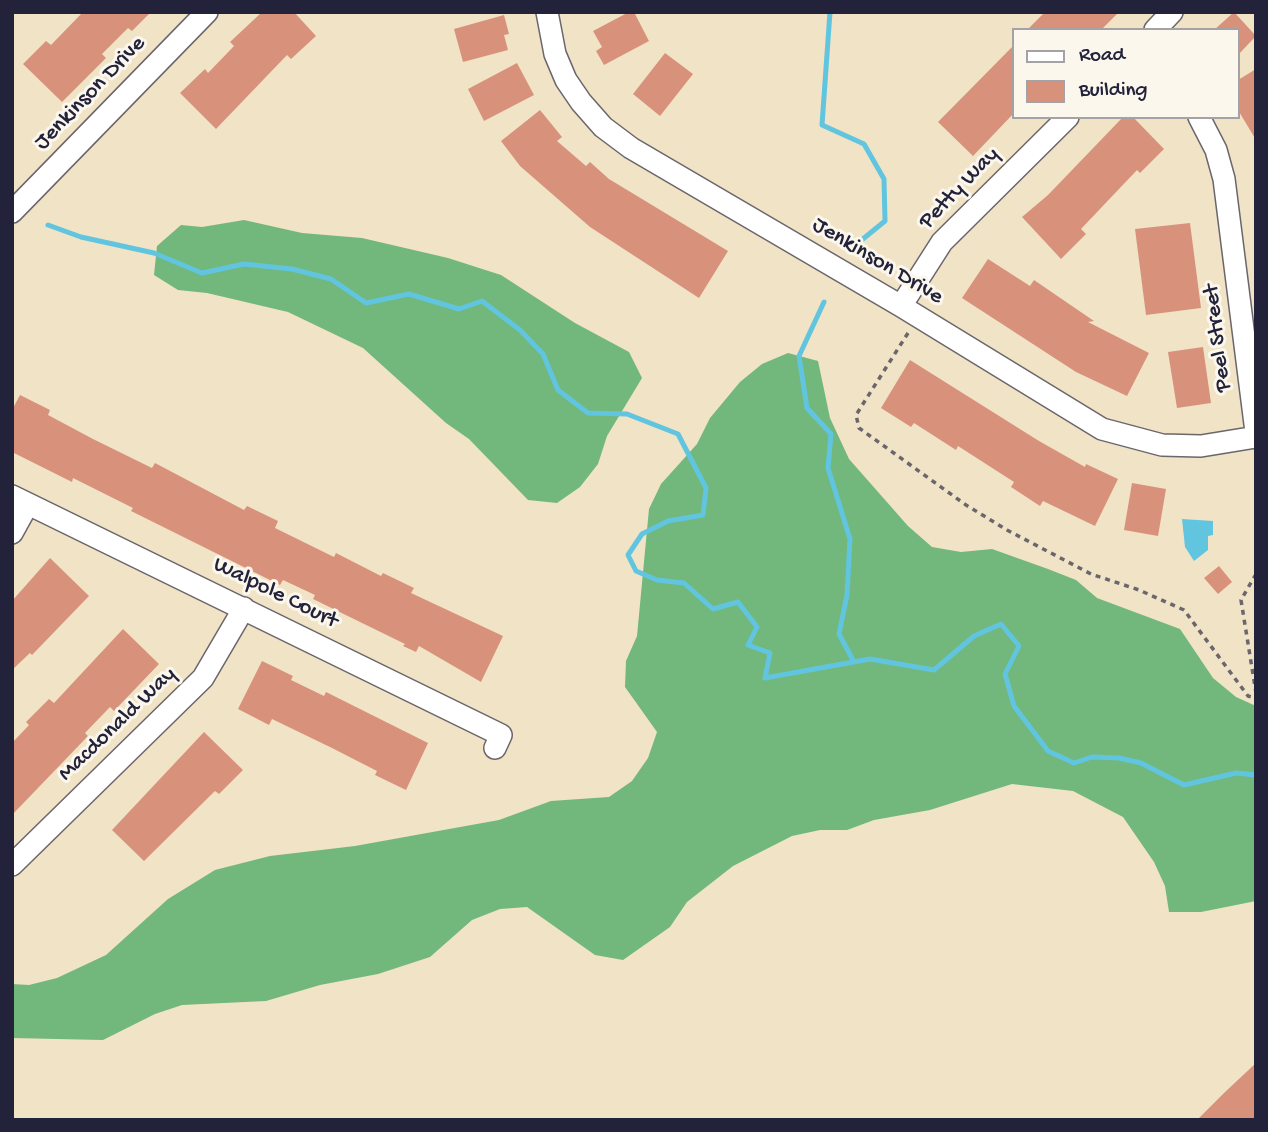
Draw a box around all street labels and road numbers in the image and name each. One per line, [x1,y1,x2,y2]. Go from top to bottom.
street label: Jenkinson Drive [30,31,152,157]
street label: Petty Way [914,142,1006,236]
street label: Jenkinson Drive [806,212,948,312]
street label: Peel Street [1199,283,1239,393]
street label: Walpole Court [208,552,342,636]
street label: Macdonald Way [53,662,183,788]

